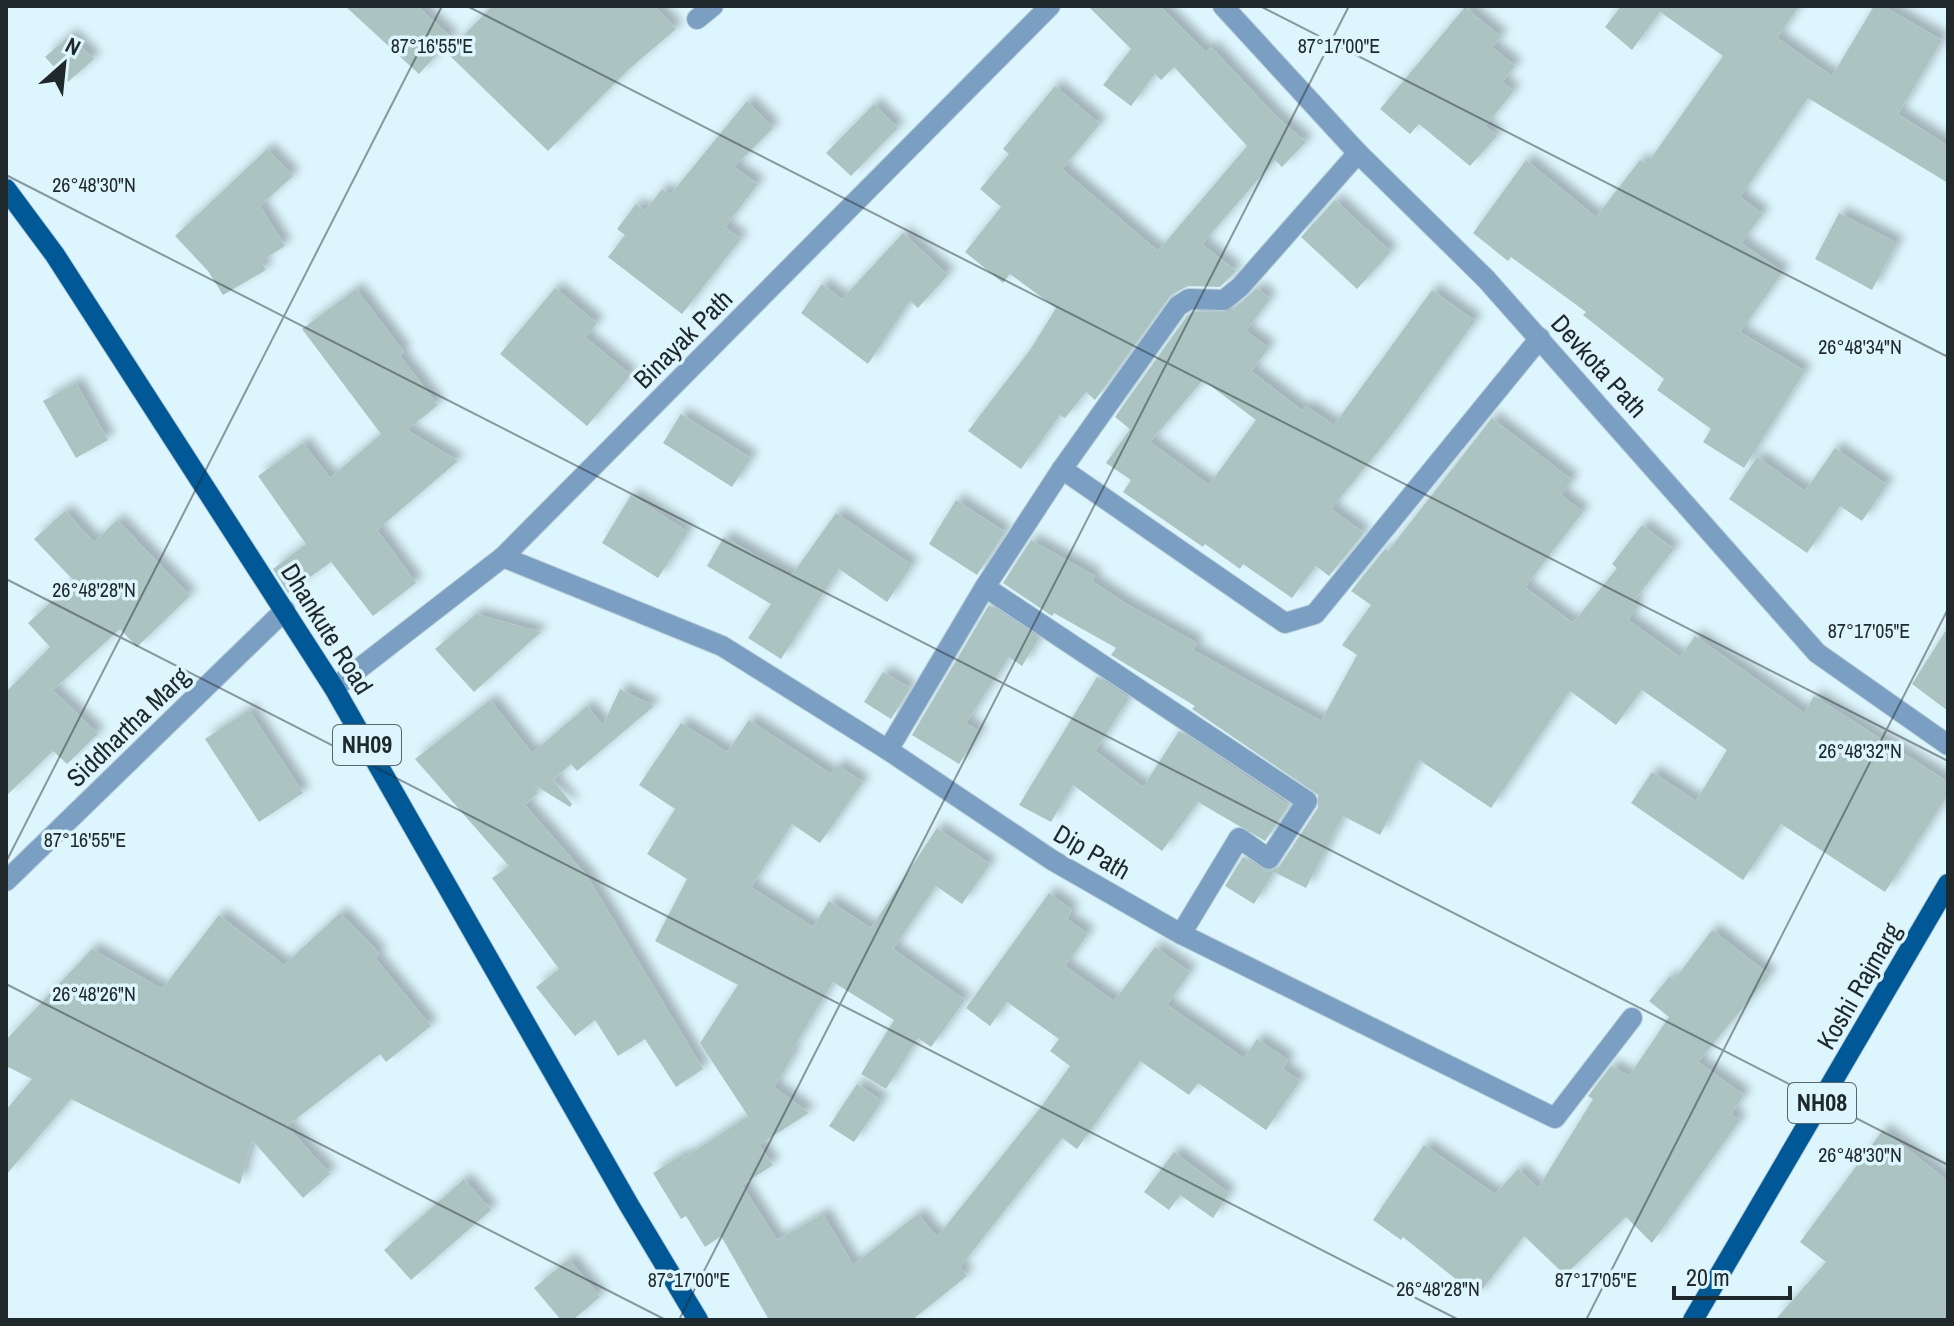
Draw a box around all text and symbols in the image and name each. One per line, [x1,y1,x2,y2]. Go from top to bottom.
north arrow [24,24,104,104]
text: N [60,30,86,63]
text: 87°16'55"E [391,32,473,59]
text: 87°17'00"E [1298,32,1380,59]
text: 26°48'30"N [52,171,136,198]
street label: Binayak Path [625,281,740,396]
street label: Devkota Path [1544,306,1655,425]
text: 26°48'34"N [1818,333,1902,360]
street label: Dhankute Road [273,557,382,701]
text: 26°48'28"N [52,576,136,603]
text: 87°17'05"E [1828,617,1910,644]
street label: Siddhartha Marg [58,659,197,794]
road number: NH09 [333,725,401,765]
text: 26°48'32"N [1818,737,1902,764]
street label: Dip Path [1048,816,1137,887]
text: 87°16'55"E [44,826,126,853]
street label: Koshi Rajmarg [1808,916,1909,1056]
text: 26°48'26"N [52,980,136,1007]
road number: NH08 [1788,1083,1856,1123]
text: 26°48'30"N [1818,1141,1902,1168]
scale bar [1674,1250,1790,1300]
text: 20 m [1686,1261,1730,1293]
text: 87°17'00"E [648,1266,730,1293]
text: 87°17'05"E [1555,1266,1637,1293]
text: 26°48'28"N [1396,1275,1480,1302]

